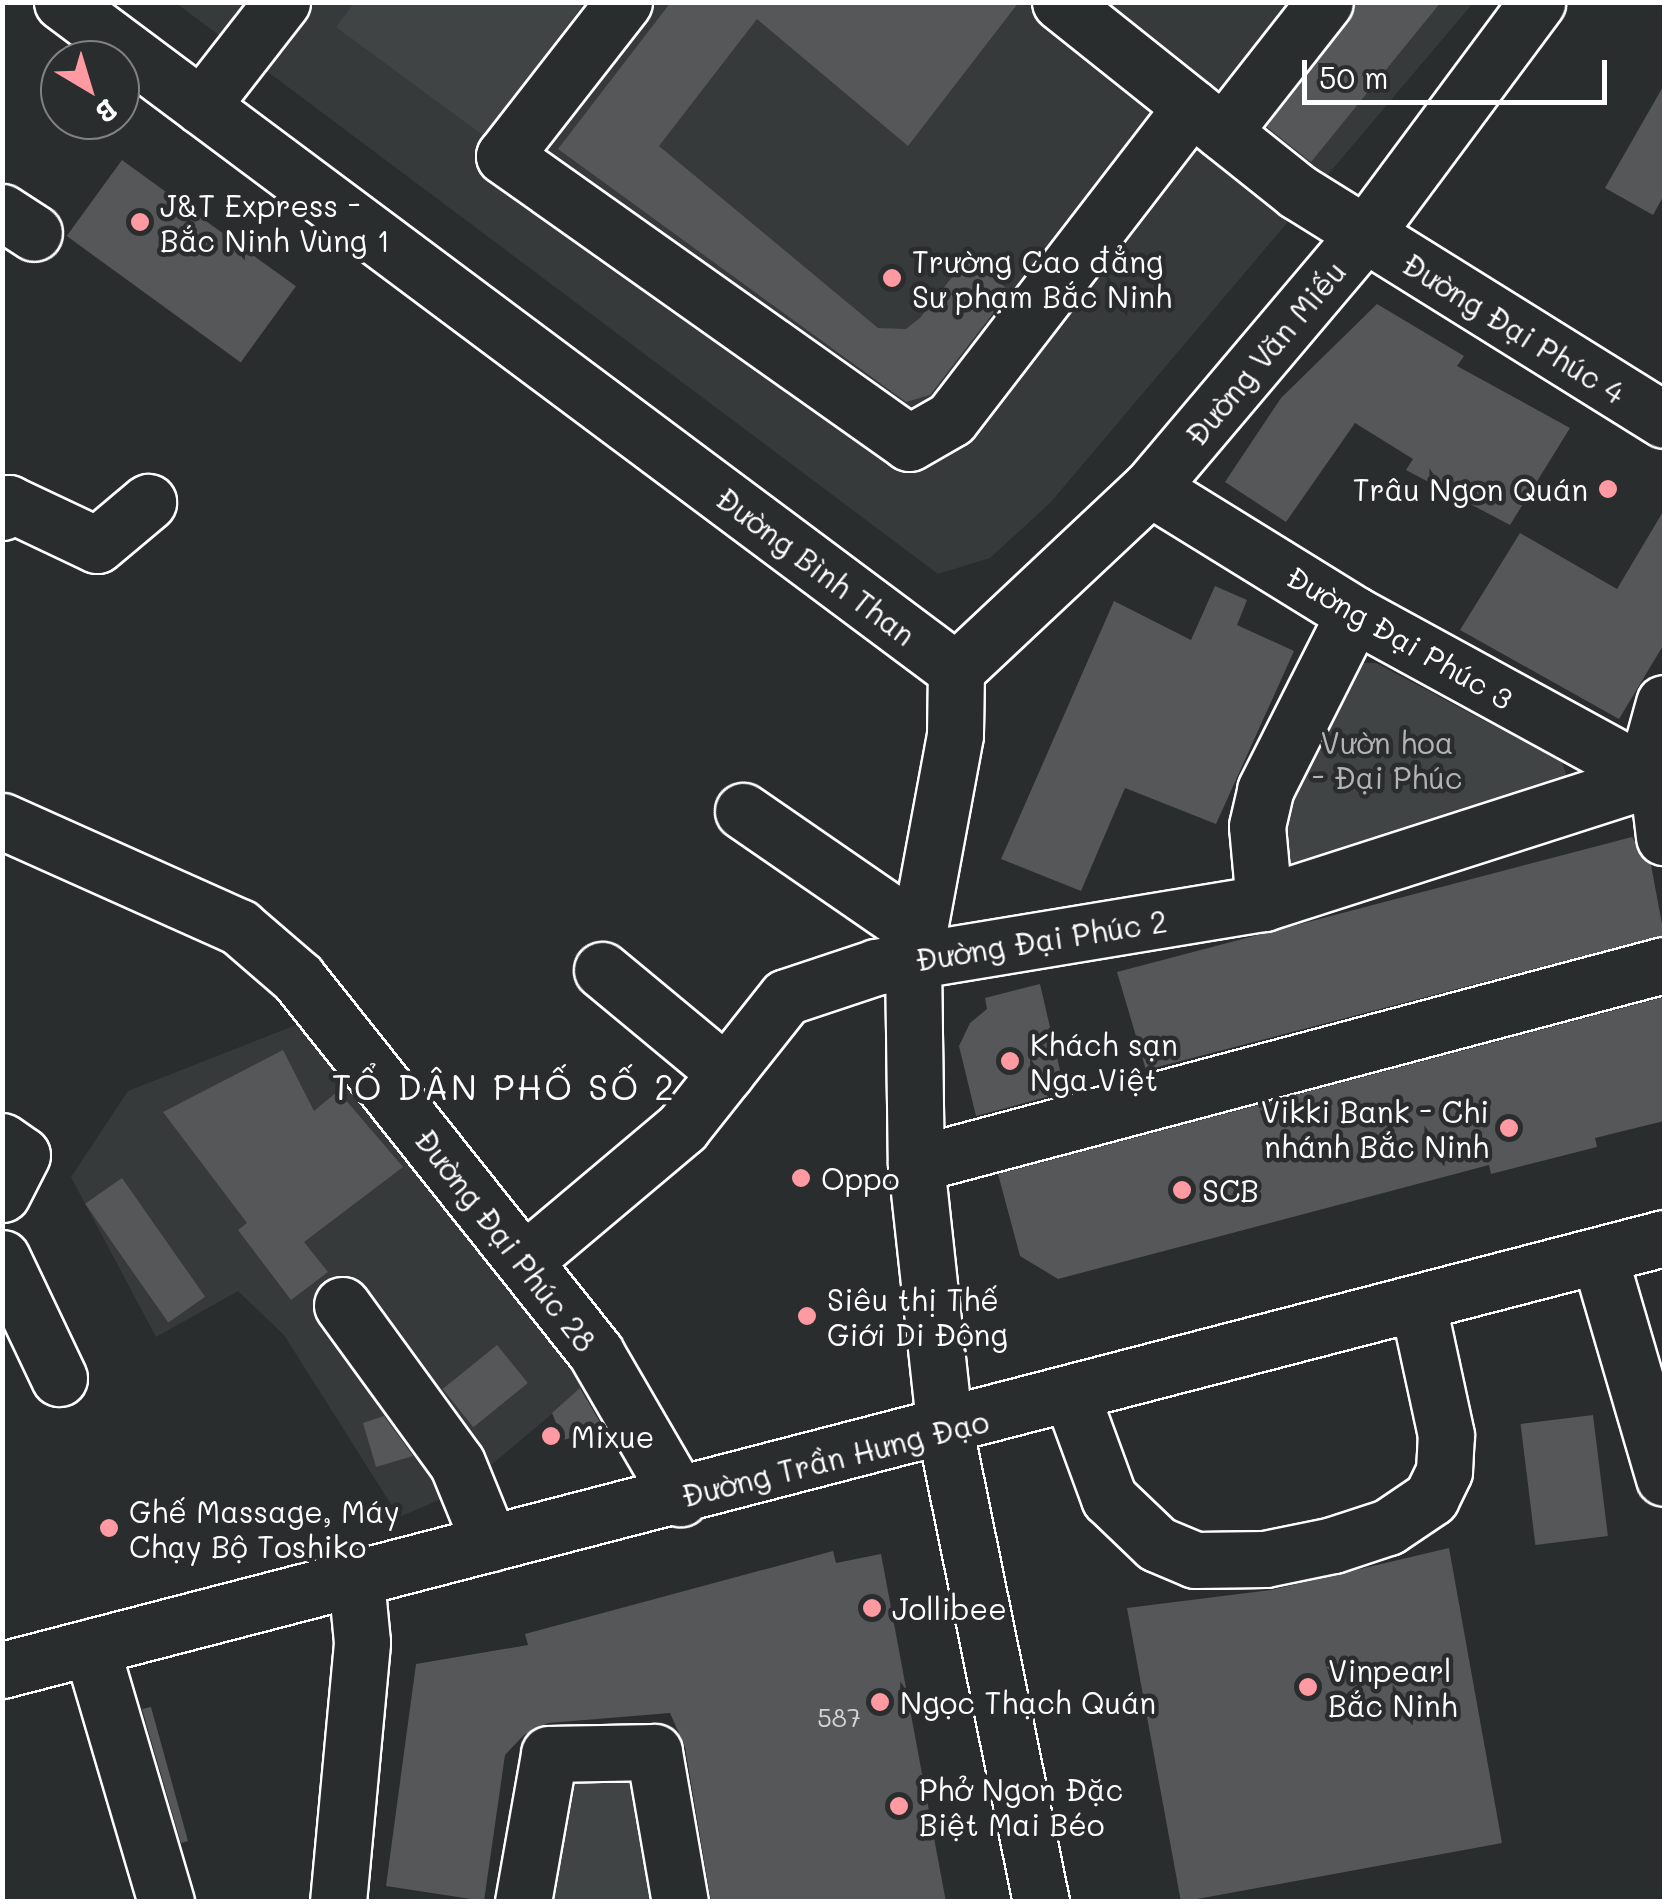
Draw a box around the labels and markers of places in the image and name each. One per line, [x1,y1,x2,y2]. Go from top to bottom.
place label: J&T Express - Bắc Ninh Vùng 1 [160,187,390,258]
marker: J&T Express - Bắc Ninh Vùng 1 [129,211,151,233]
place label: Trường Cao đẳng Sư phạm Bắc Ninh [912,243,1172,314]
marker: Trường Cao đẳng Sư phạm Bắc Ninh [881,267,903,289]
place label: Trâu Ngon Quán [1353,471,1588,507]
marker: Trâu Ngon Quán [1597,478,1619,500]
place label: Khách sạn Nga Việt [1030,1026,1178,1096]
marker: Khách sạn Nga Việt [999,1050,1021,1072]
place label: Vikki Bank - Chi nhánh Bắc Ninh [1261,1093,1489,1164]
marker: Vikki Bank - Chi nhánh Bắc Ninh [1498,1117,1520,1139]
place label: Oppo [821,1160,900,1196]
marker: Oppo [790,1167,812,1189]
place label: SCB [1202,1172,1259,1208]
marker: SCB [1171,1179,1193,1201]
place label: Siêu thị Thế Giới Di Động [827,1281,1008,1352]
marker: Siêu thị Thế Giới Di Động [796,1305,818,1327]
place label: Mixue [571,1418,654,1454]
marker: Mixue [540,1425,562,1447]
place label: Ghế Massage, Máy Chạy Bộ Toshiko [129,1493,400,1564]
marker: Ghế Massage, Máy Chạy Bộ Toshiko [98,1517,120,1539]
place label: Jollibee [892,1590,1007,1626]
marker: Jollibee [861,1597,883,1619]
place label: Vinpearl Bắc Ninh [1328,1652,1457,1722]
marker: Vinpearl Bắc Ninh [1297,1676,1319,1698]
place label: Ngọc Thạch Quán [900,1684,1156,1720]
marker: Ngọc Thạch Quán [869,1691,891,1713]
place label: Phở Ngon Đặc Biệt Mai Béo [919,1771,1123,1842]
marker: Phở Ngon Đặc Biệt Mai Béo [888,1795,910,1817]

